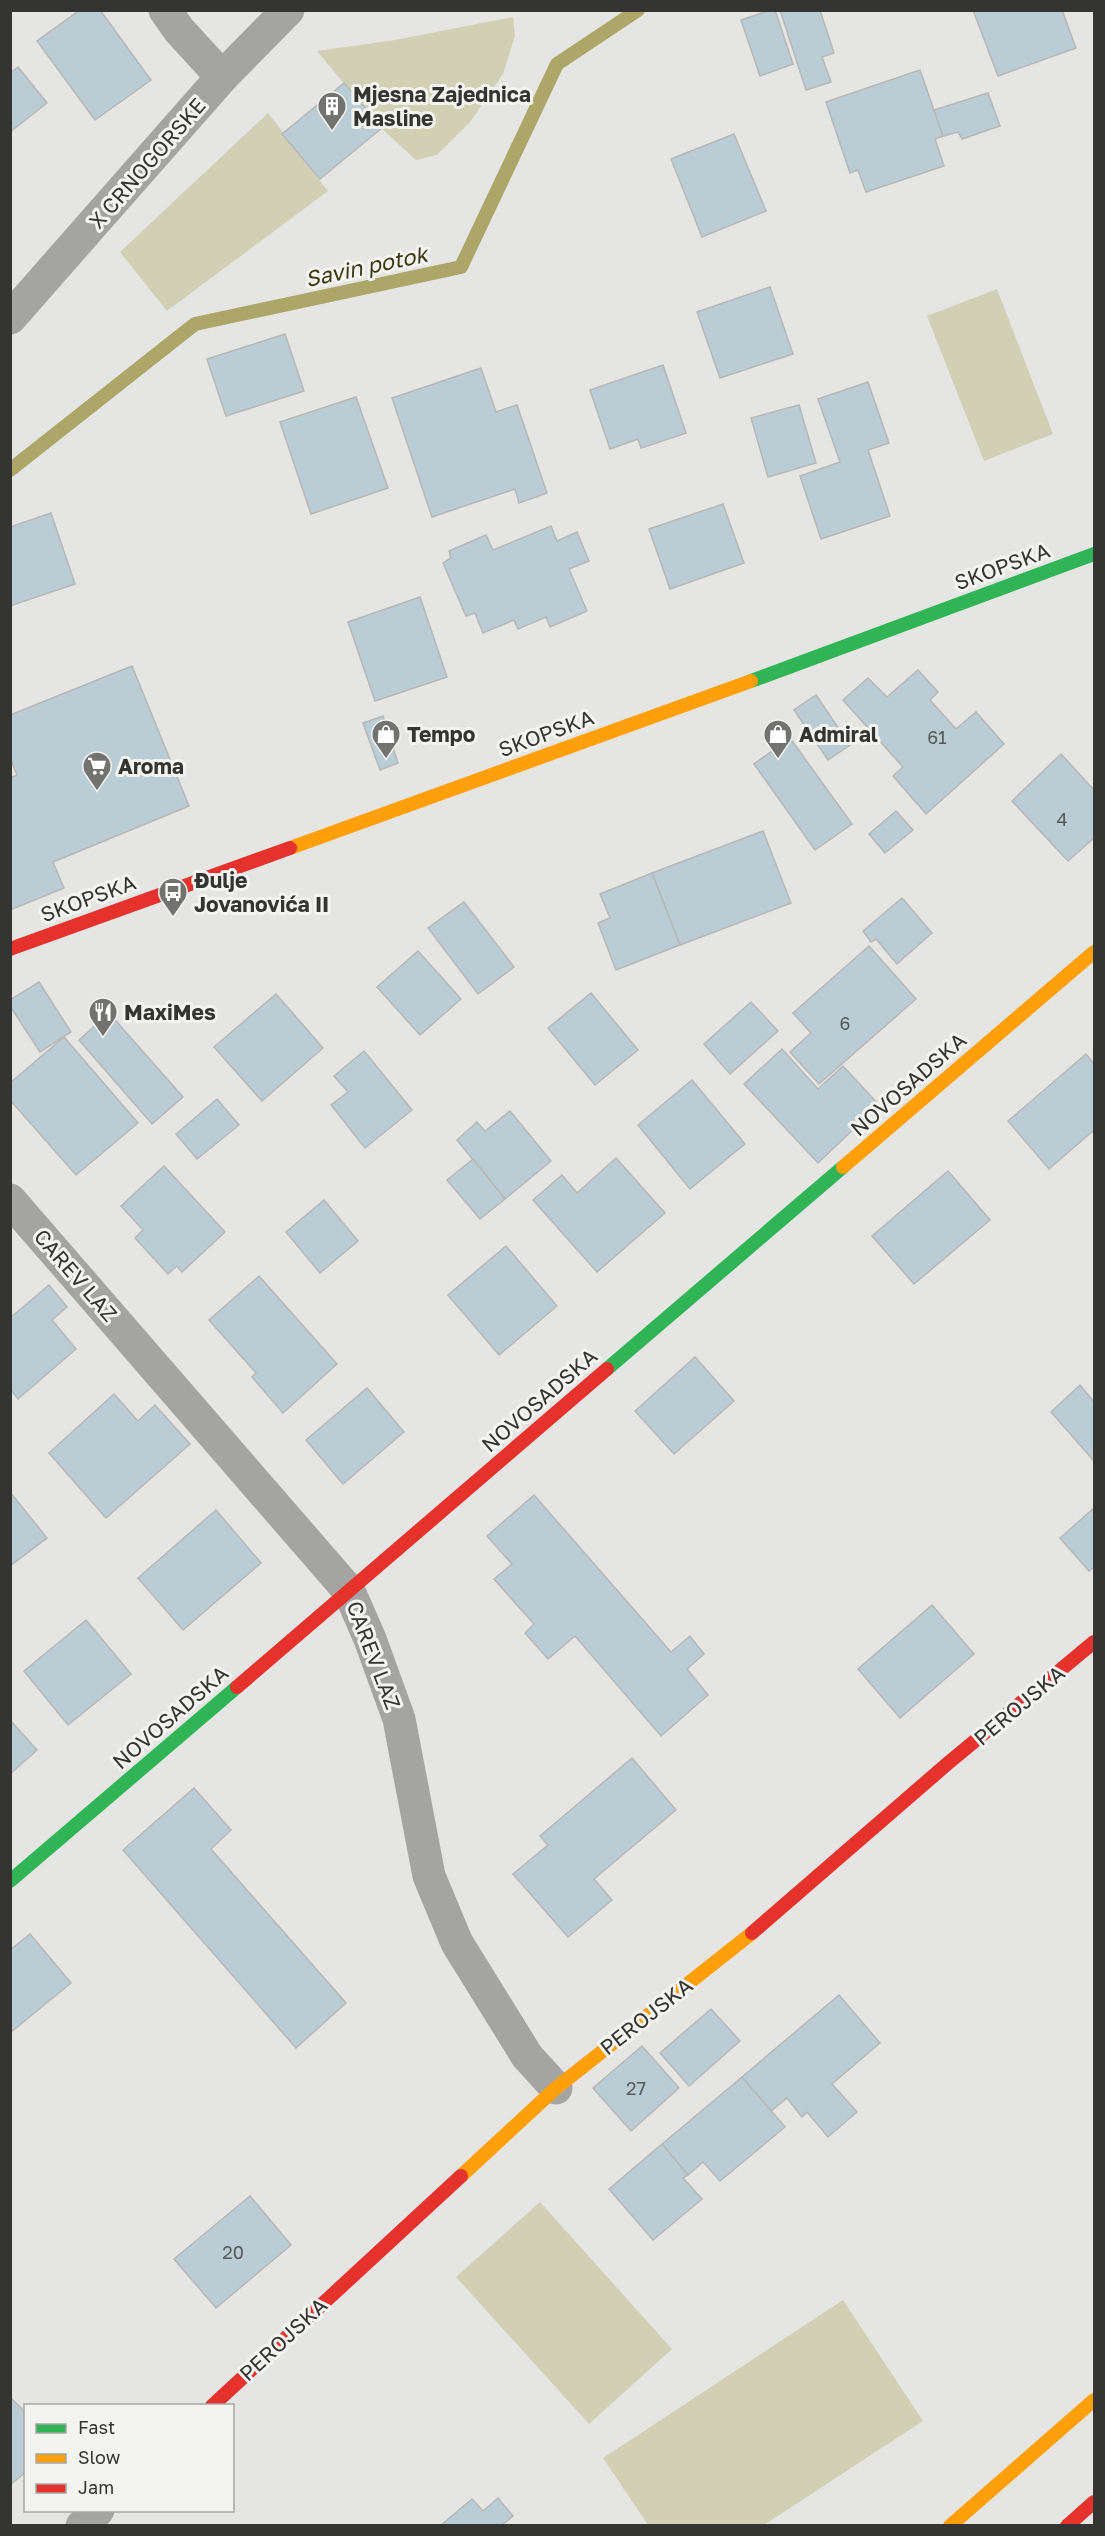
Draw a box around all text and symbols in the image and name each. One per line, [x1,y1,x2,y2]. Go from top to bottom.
place label: Mjesna Zajednica Masline [353,81,531,131]
building icon: Mjesna Zajednica Masline [316,90,348,132]
street label: X CRNOGORSKE [83,92,211,234]
water label: Savin potok [302,239,432,292]
street label: SKOPSKA [951,537,1053,595]
street label: SKOPSKA [495,704,597,762]
shop icon: Tempo [370,718,402,760]
shop icon: Admiral [762,718,794,760]
place label: Tempo [407,721,475,747]
place label: Admiral [799,721,878,747]
house number: 61 [927,726,947,748]
supermarket icon: Aroma [81,750,113,792]
place label: Aroma [118,753,184,779]
house number: 4 [1057,808,1068,830]
place label: Đulje Jovanovića II [194,867,329,917]
street label: SKOPSKA [37,869,139,927]
bus stop icon: Đulje Jovanovića II [157,876,189,918]
restaurant icon: MaxiMes [87,996,119,1038]
place label: MaxiMes [124,999,216,1025]
house number: 6 [840,1012,850,1034]
street label: NOVOSADSKA [845,1027,971,1141]
street label: CAREV LAZ [29,1224,123,1326]
street label: NOVOSADSKA [476,1343,602,1457]
street label: CAREV LAZ [341,1597,407,1713]
street label: NOVOSADSKA [107,1660,233,1774]
street label: PEROJSKA [968,1660,1070,1750]
street label: PEROJSKA [594,1972,698,2060]
house number: 27 [626,2077,646,2099]
house number: 20 [222,2241,244,2263]
street label: PEROJSKA [234,2292,332,2386]
legend [24,2404,234,2512]
text: Fast [78,2416,115,2438]
text: Slow [78,2446,121,2468]
text: Jam [78,2476,114,2498]

